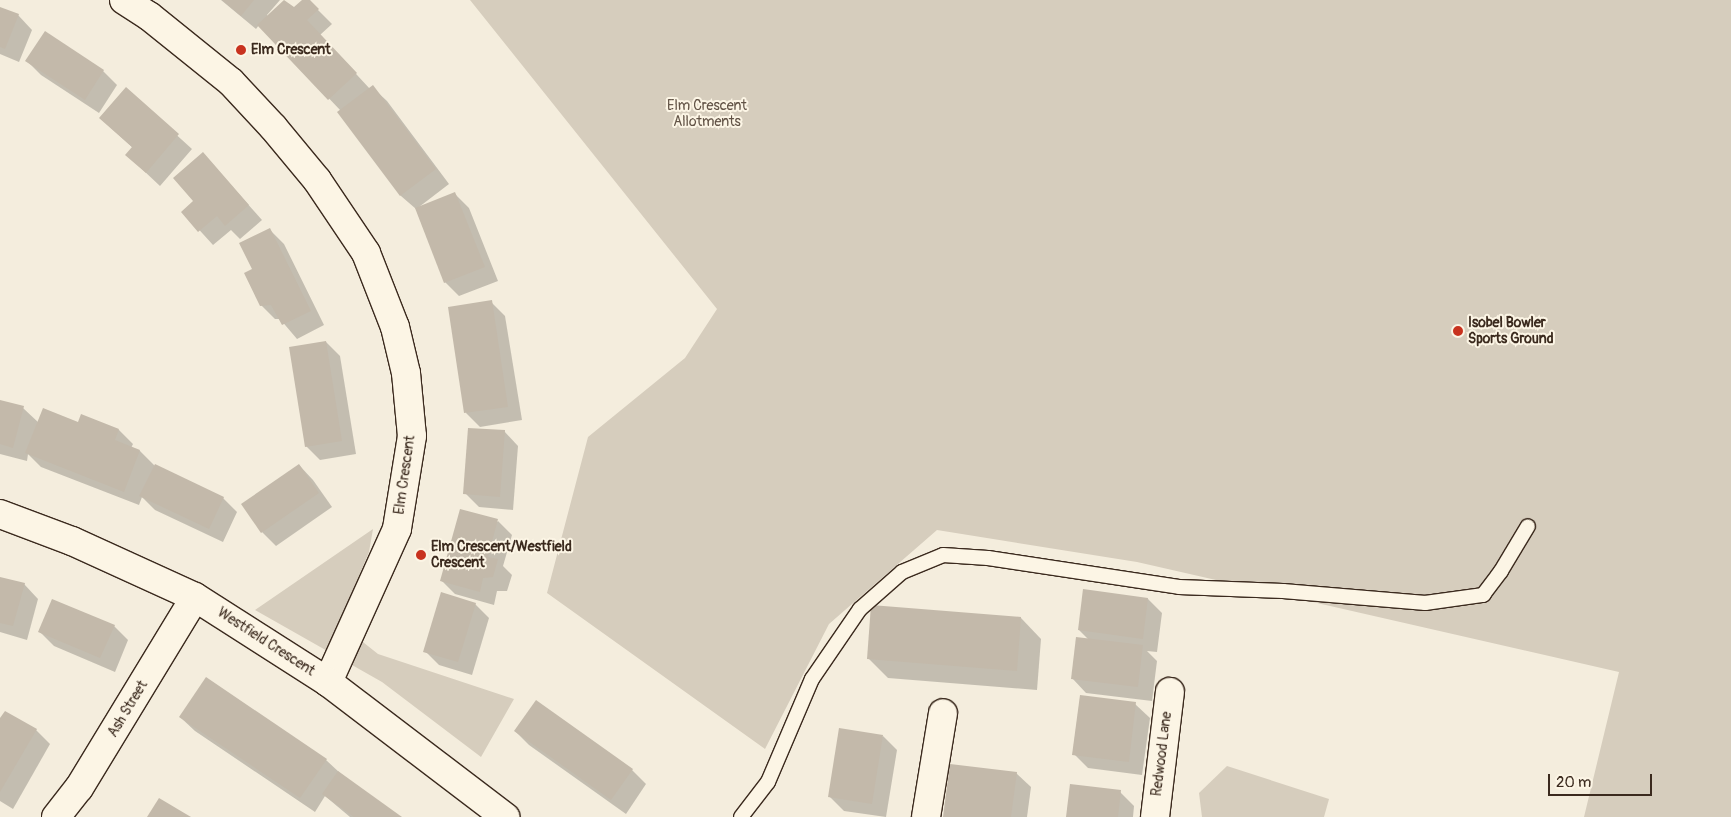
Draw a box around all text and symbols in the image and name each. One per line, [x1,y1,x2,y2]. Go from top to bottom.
place label: Elm Crescent [251,42,331,58]
marker: Elm Crescent [235,44,247,56]
park label: Elm Crescent Allotments [667,98,747,130]
place label: Isobel Bowler Sports Ground [1468,315,1554,348]
marker: Isobel Bowler Sports Ground [1452,325,1464,337]
street label: Elm Crescent [391,434,419,516]
place label: Elm Crescent/Westfield Crescent [431,539,572,572]
marker: Elm Crescent/Westfield Crescent [415,549,427,561]
street label: Westfield Crescent [214,604,318,680]
street label: Ash Street [105,678,151,740]
street label: Redwood Lane [1148,711,1176,797]
scale bar [1551,764,1655,796]
text: 20 m [1556,773,1591,792]

